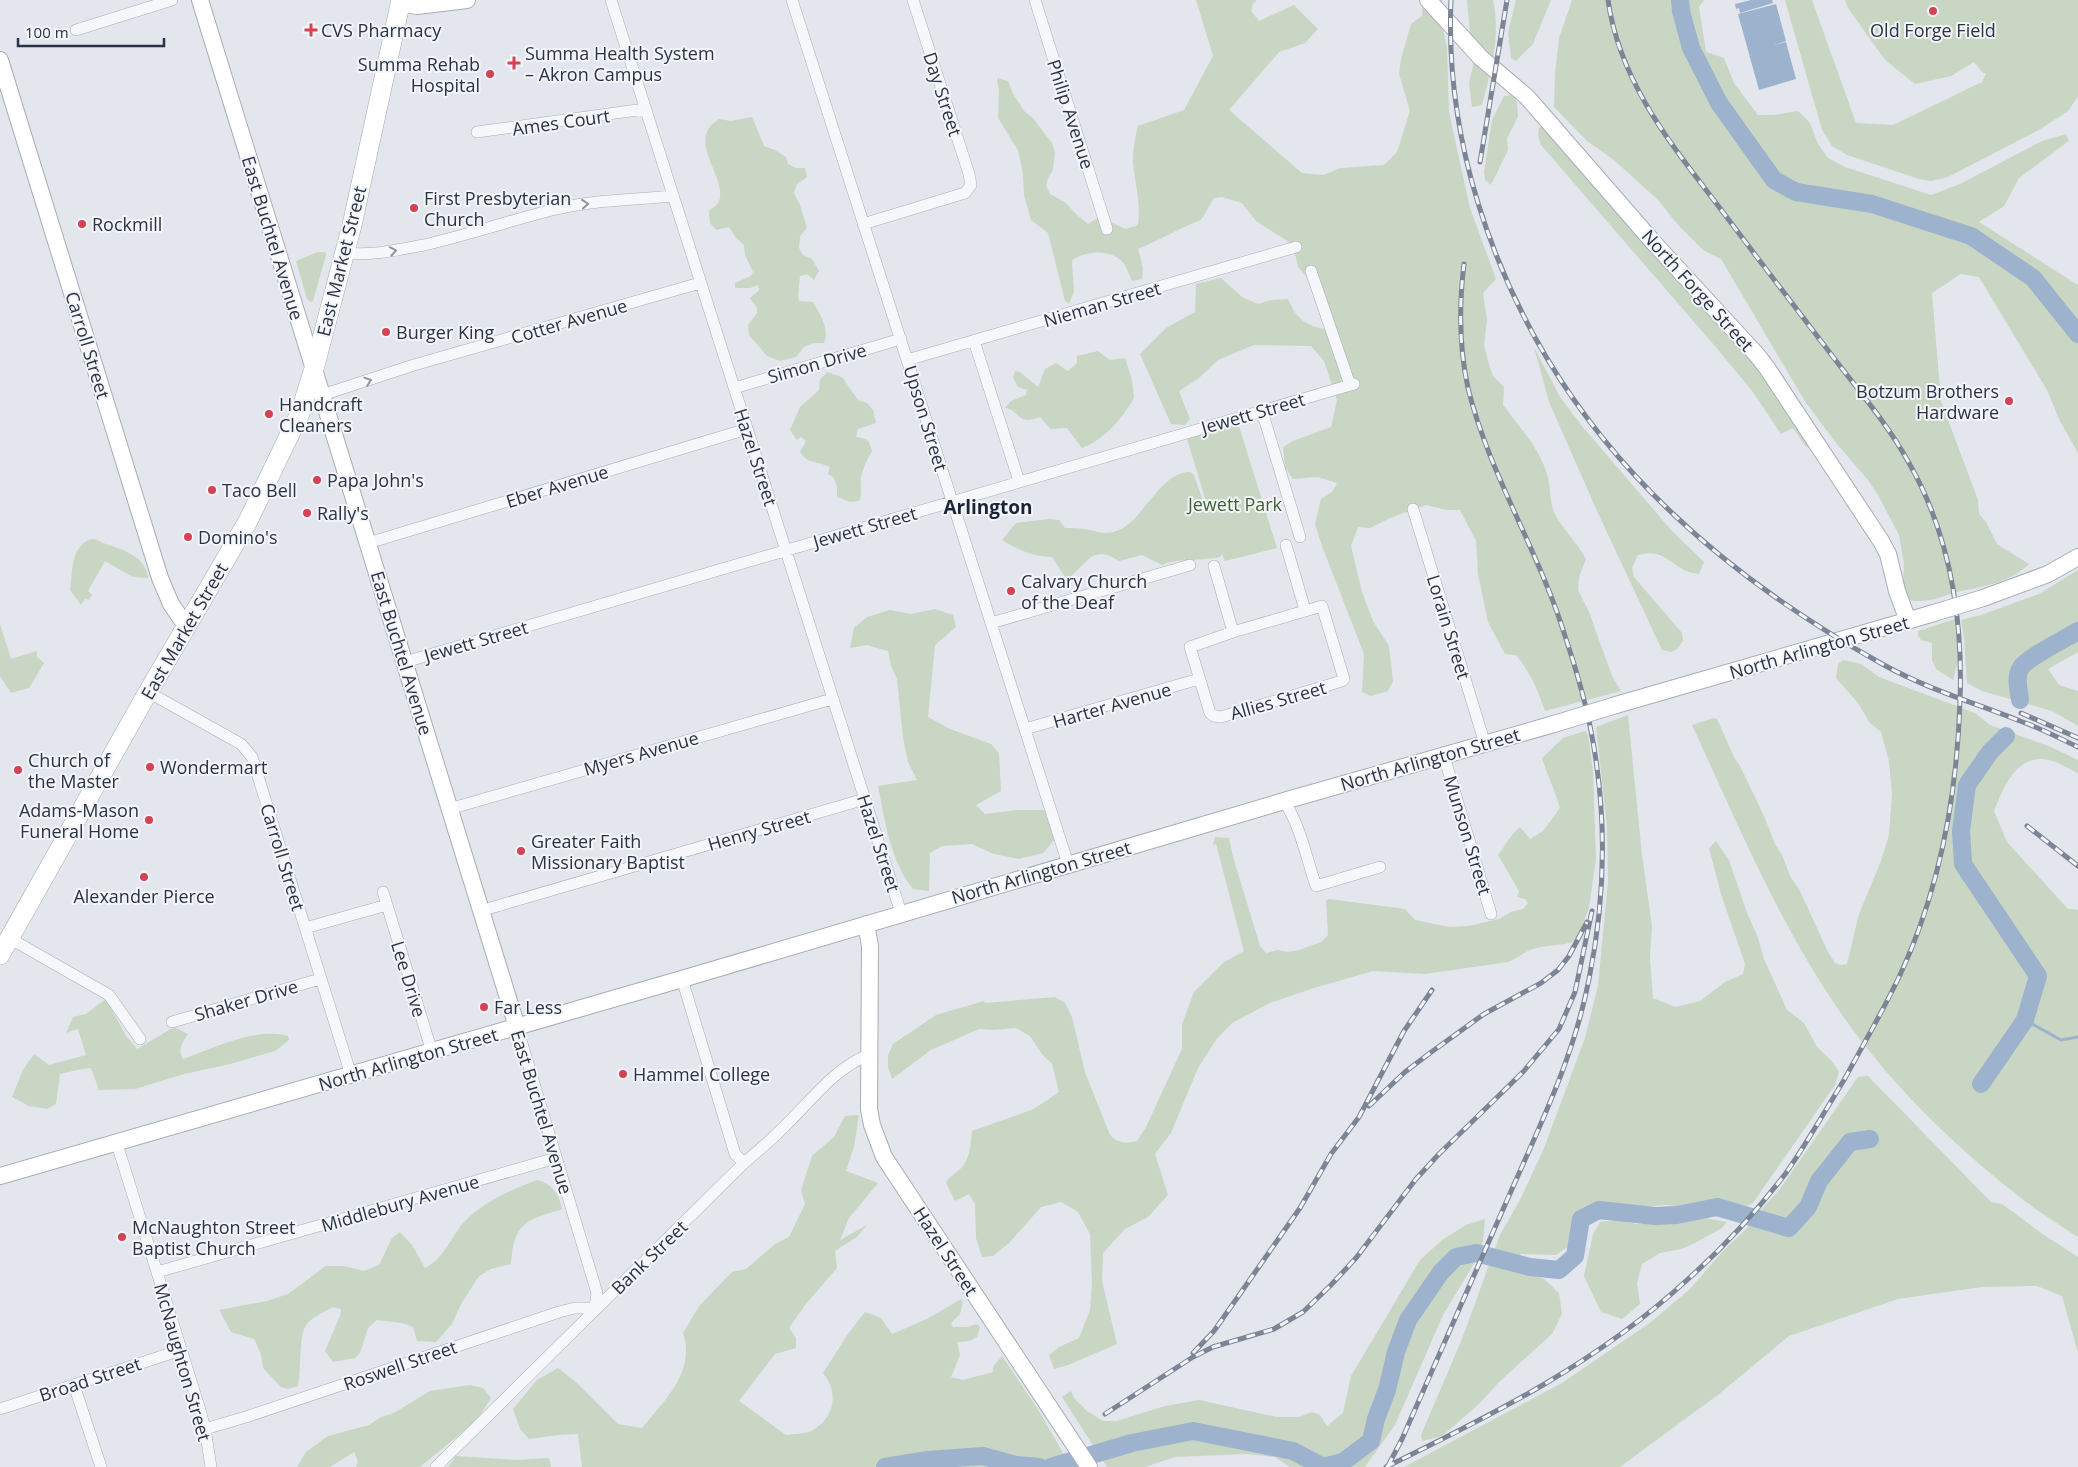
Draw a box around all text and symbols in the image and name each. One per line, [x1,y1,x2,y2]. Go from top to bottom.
marker: Old Forge Field [1927,5,1939,17]
scale bar [18,15,164,47]
place label: CVS Pharmacy [321,18,442,42]
place label: Old Forge Field [1870,18,1996,42]
text: 100 m [25,22,69,42]
marker: CVS Pharmacy [305,24,317,36]
place label: Summa Health System – Akron Campus [525,41,715,86]
street label: Day Street [918,49,968,139]
place label: Summa Rehab Hospital [358,52,480,97]
marker: Summa Health System – Akron Campus [507,56,521,70]
street label: Philip Avenue [1042,56,1100,172]
marker: Summa Rehab Hospital [484,68,496,80]
street label: Ames Court [511,103,611,141]
street label: East Buchtel Avenue [237,153,309,323]
street label: East Market Street [311,183,371,339]
place label: First Presbyterian Church [424,186,571,231]
one-way arrow [581,199,589,210]
marker: First Presbyterian Church [408,202,420,214]
place label: Rockmill [92,212,162,236]
marker: Rockmill [76,218,88,230]
street label: North Forge Street [1637,224,1759,356]
one-way arrow [389,246,398,256]
street label: Nieman Street [1041,276,1163,332]
street label: Carroll Street [60,288,116,402]
street label: Cotter Avenue [508,293,630,349]
place label: Burger King [396,320,495,344]
marker: Burger King [380,326,392,338]
street label: Simon Drive [765,337,869,389]
street label: Upson Street [899,362,953,474]
one-way arrow [364,377,372,387]
place label: Botzum Brothers Hardware [1856,379,1999,424]
street label: Jewett Street [1196,387,1308,440]
place label: Handcraft Cleaners [279,392,363,437]
marker: Botzum Brothers Hardware [2003,395,2015,407]
street label: Hazel Street [729,405,783,509]
marker: Handcraft Cleaners [263,408,275,420]
street label: Eber Avenue [503,459,611,513]
place label: Papa John's [327,468,424,492]
marker: Papa John's [311,474,323,486]
place label: Taco Bell [222,478,297,502]
marker: Taco Bell [206,484,218,496]
park label: Jewett Park [1186,492,1283,516]
district label: Arlington [943,494,1033,520]
place label: Rally's [317,501,369,525]
street label: Jewett Street [808,501,920,554]
marker: Rally's [301,507,313,519]
place label: Domino's [198,525,278,549]
marker: Domino's [182,531,194,543]
street label: East Market Street [135,558,233,704]
street label: East Buchtel Avenue [366,568,438,738]
place label: Calvary Church of the Deaf [1021,569,1147,614]
street label: Lorain Street [1422,572,1476,682]
marker: Calvary Church of the Deaf [1005,585,1017,597]
street label: North Arlington Street [1726,610,1912,684]
street label: Jewett Street [419,615,531,668]
street label: Allies Street [1227,675,1329,725]
street label: Harter Avenue [1050,677,1174,733]
street label: North Arlington Street [1337,722,1523,796]
street label: Myers Avenue [581,725,701,781]
place label: Church of the Master [28,748,120,793]
place label: Wondermart [160,755,267,779]
marker: Wondermart [144,761,156,773]
marker: Church of the Master [12,764,24,776]
street label: Munson Street [1438,772,1498,898]
street label: Hazel Street [852,791,906,895]
place label: Adams-Mason Funeral Home [19,798,139,843]
street label: Carroll Street [255,800,311,914]
street label: Henry Street [705,804,813,856]
marker: Adams-Mason Funeral Home [143,814,155,826]
place label: Greater Faith Missionary Baptist [531,829,685,874]
street label: North Arlington Street [948,835,1134,909]
marker: Greater Faith Missionary Baptist [515,845,527,857]
marker: Alexander Pierce [138,871,150,883]
place label: Alexander Pierce [73,884,215,908]
street label: Lee Drive [386,938,432,1020]
street label: Shaker Drive [191,974,301,1026]
place label: Far Less [494,995,562,1019]
marker: Far Less [478,1001,490,1013]
street label: North Arlington Street [315,1022,501,1096]
street label: East Buchtel Avenue [506,1027,578,1197]
place label: Hammel College [633,1062,770,1086]
marker: Hammel College [617,1068,629,1080]
street label: Middlebury Avenue [318,1169,482,1237]
street label: Hazel Street [908,1202,984,1300]
place label: McNaughton Street Baptist Church [132,1215,295,1260]
street label: Bank Street [606,1215,692,1299]
marker: McNaughton Street Baptist Church [116,1231,128,1243]
street label: McNaughton Street [149,1280,217,1444]
street label: Roswell Street [340,1334,460,1396]
street label: Broad Street [36,1351,144,1407]

